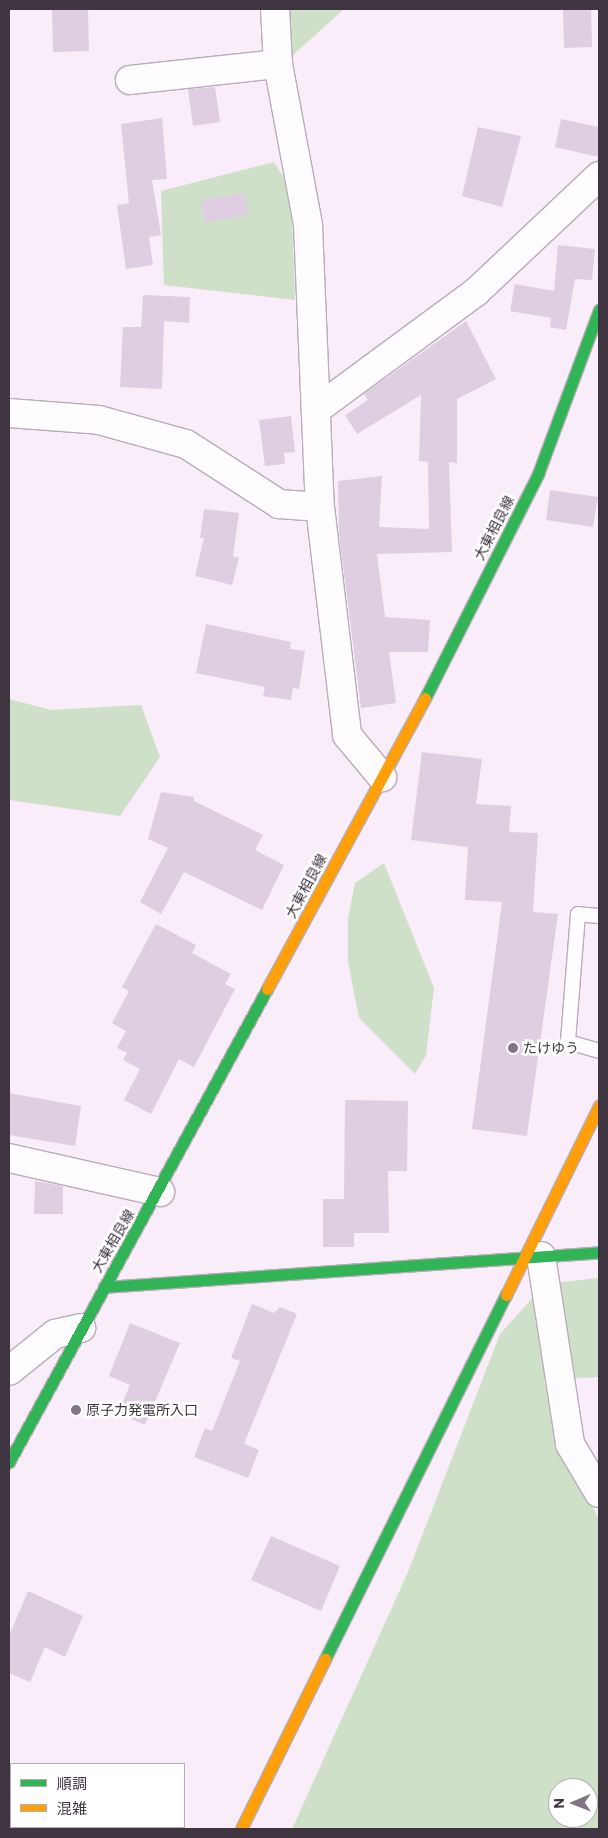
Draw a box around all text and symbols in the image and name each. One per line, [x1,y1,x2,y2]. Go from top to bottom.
street label: 大東相良線 [471,493,517,563]
street label: 大東相良線 [282,851,330,921]
place label: たけゆう [523,1040,579,1056]
marker: たけゆう [507,1042,519,1054]
street label: 大東相良線 [88,1206,138,1276]
place label: 原子力発電所入口 [86,1402,198,1418]
marker: 原子力発電所入口 [70,1404,82,1416]
legend [10,1763,185,1828]
text: 順調 [57,1774,87,1792]
north arrow [548,1778,598,1828]
text: N [550,1798,567,1809]
text: 混雑 [57,1799,87,1817]

